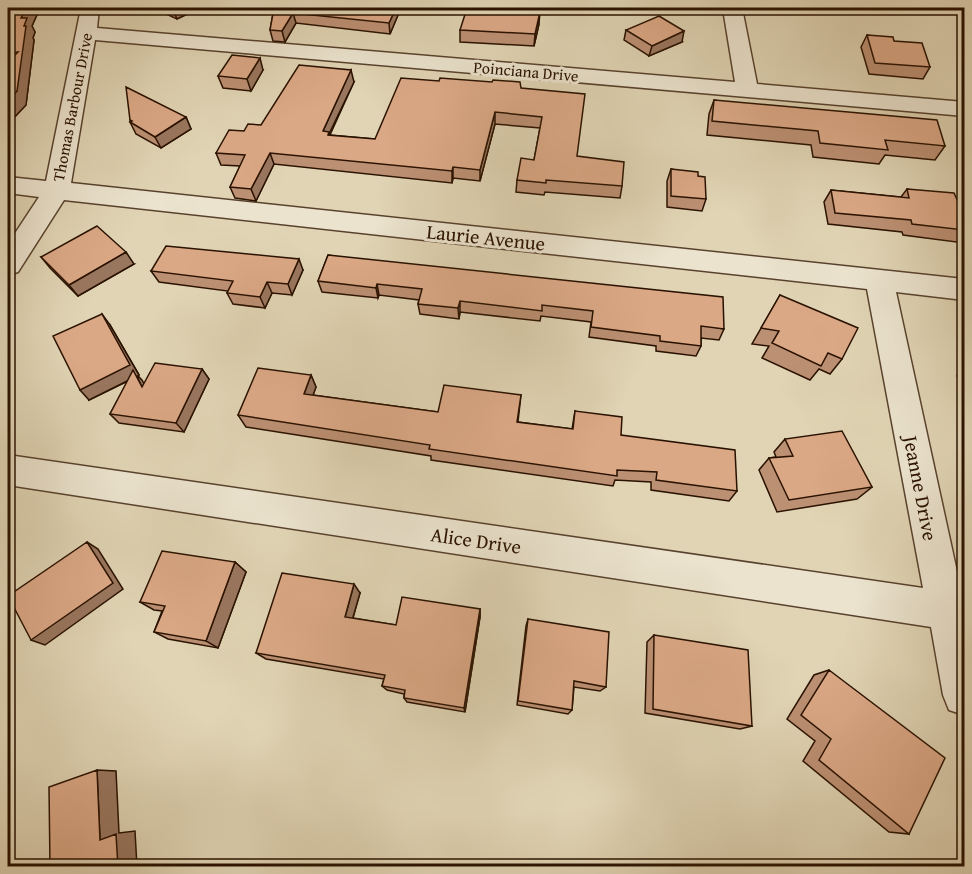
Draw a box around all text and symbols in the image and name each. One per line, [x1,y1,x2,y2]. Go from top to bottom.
street label: Thomas Barbour Drive [46,31,98,183]
street label: Poinciana Drive [472,54,580,88]
street label: Laurie Avenue [425,216,547,258]
street label: Jeanne Drive [896,430,945,543]
street label: Alice Drive [429,519,523,561]

